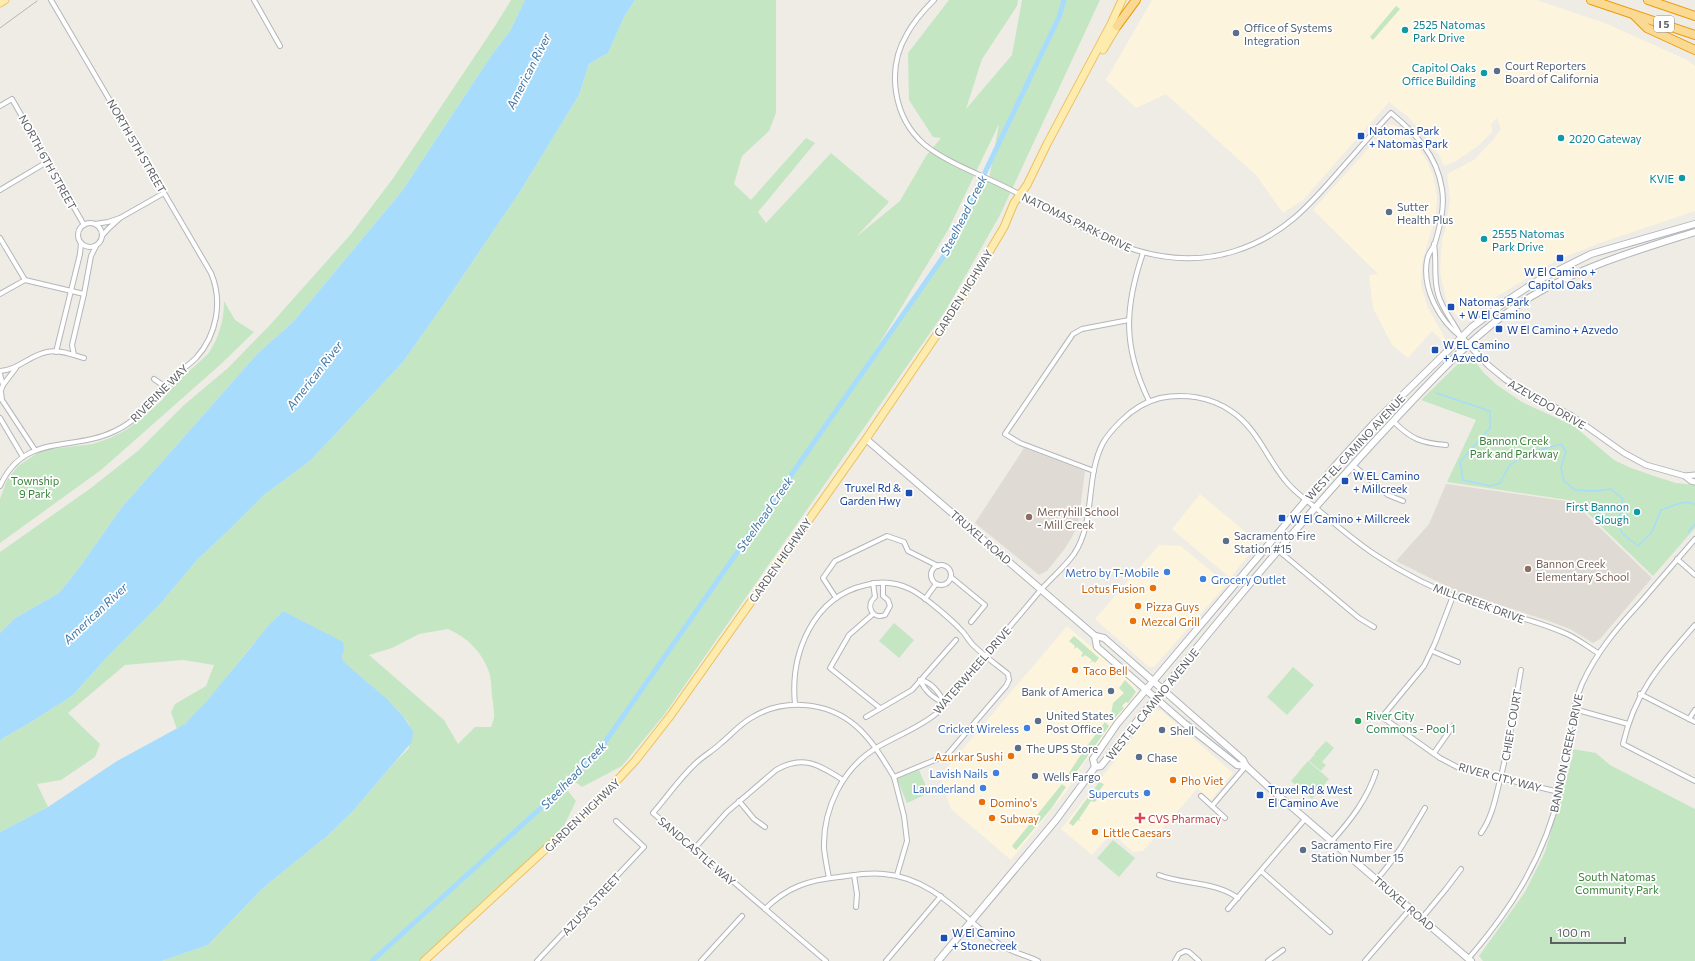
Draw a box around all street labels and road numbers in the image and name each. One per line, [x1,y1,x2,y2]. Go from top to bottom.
road number: I 5 [1654,16,1674,32]
street label: NORTH 5TH STREET [105,97,169,195]
street label: NORTH 6TH STREET [17,112,79,212]
street label: NATOMAS PARK DRIVE [1020,190,1134,254]
street label: GARDEN HIGHWAY [931,247,995,339]
street label: RIVERINE WAY [127,361,191,425]
street label: AZEVEDO DRIVE [1506,377,1588,431]
street label: WEST EL CAMINO AVENUE [1303,391,1407,503]
street label: TRUXEL ROAD [948,507,1014,567]
street label: GARDEN HIGHWAY [746,515,814,605]
street label: MILLCREEK DRIVE [1432,580,1526,626]
street label: WATERWHEEL DRIVE [931,624,1013,716]
street label: WEST EL CAMINO AVENUE [1103,646,1201,762]
street label: CHIEF COURT [1498,688,1524,762]
street label: BANNON CREEK DRIVE [1547,693,1585,813]
street label: RIVER CITY WAY [1457,760,1543,794]
street label: GARDEN HIGHWAY [542,776,622,854]
street label: SANDCASTLE WAY [656,814,738,888]
street label: AZUSA STREET [559,870,623,938]
street label: TRUXEL ROAD [1371,873,1437,933]

